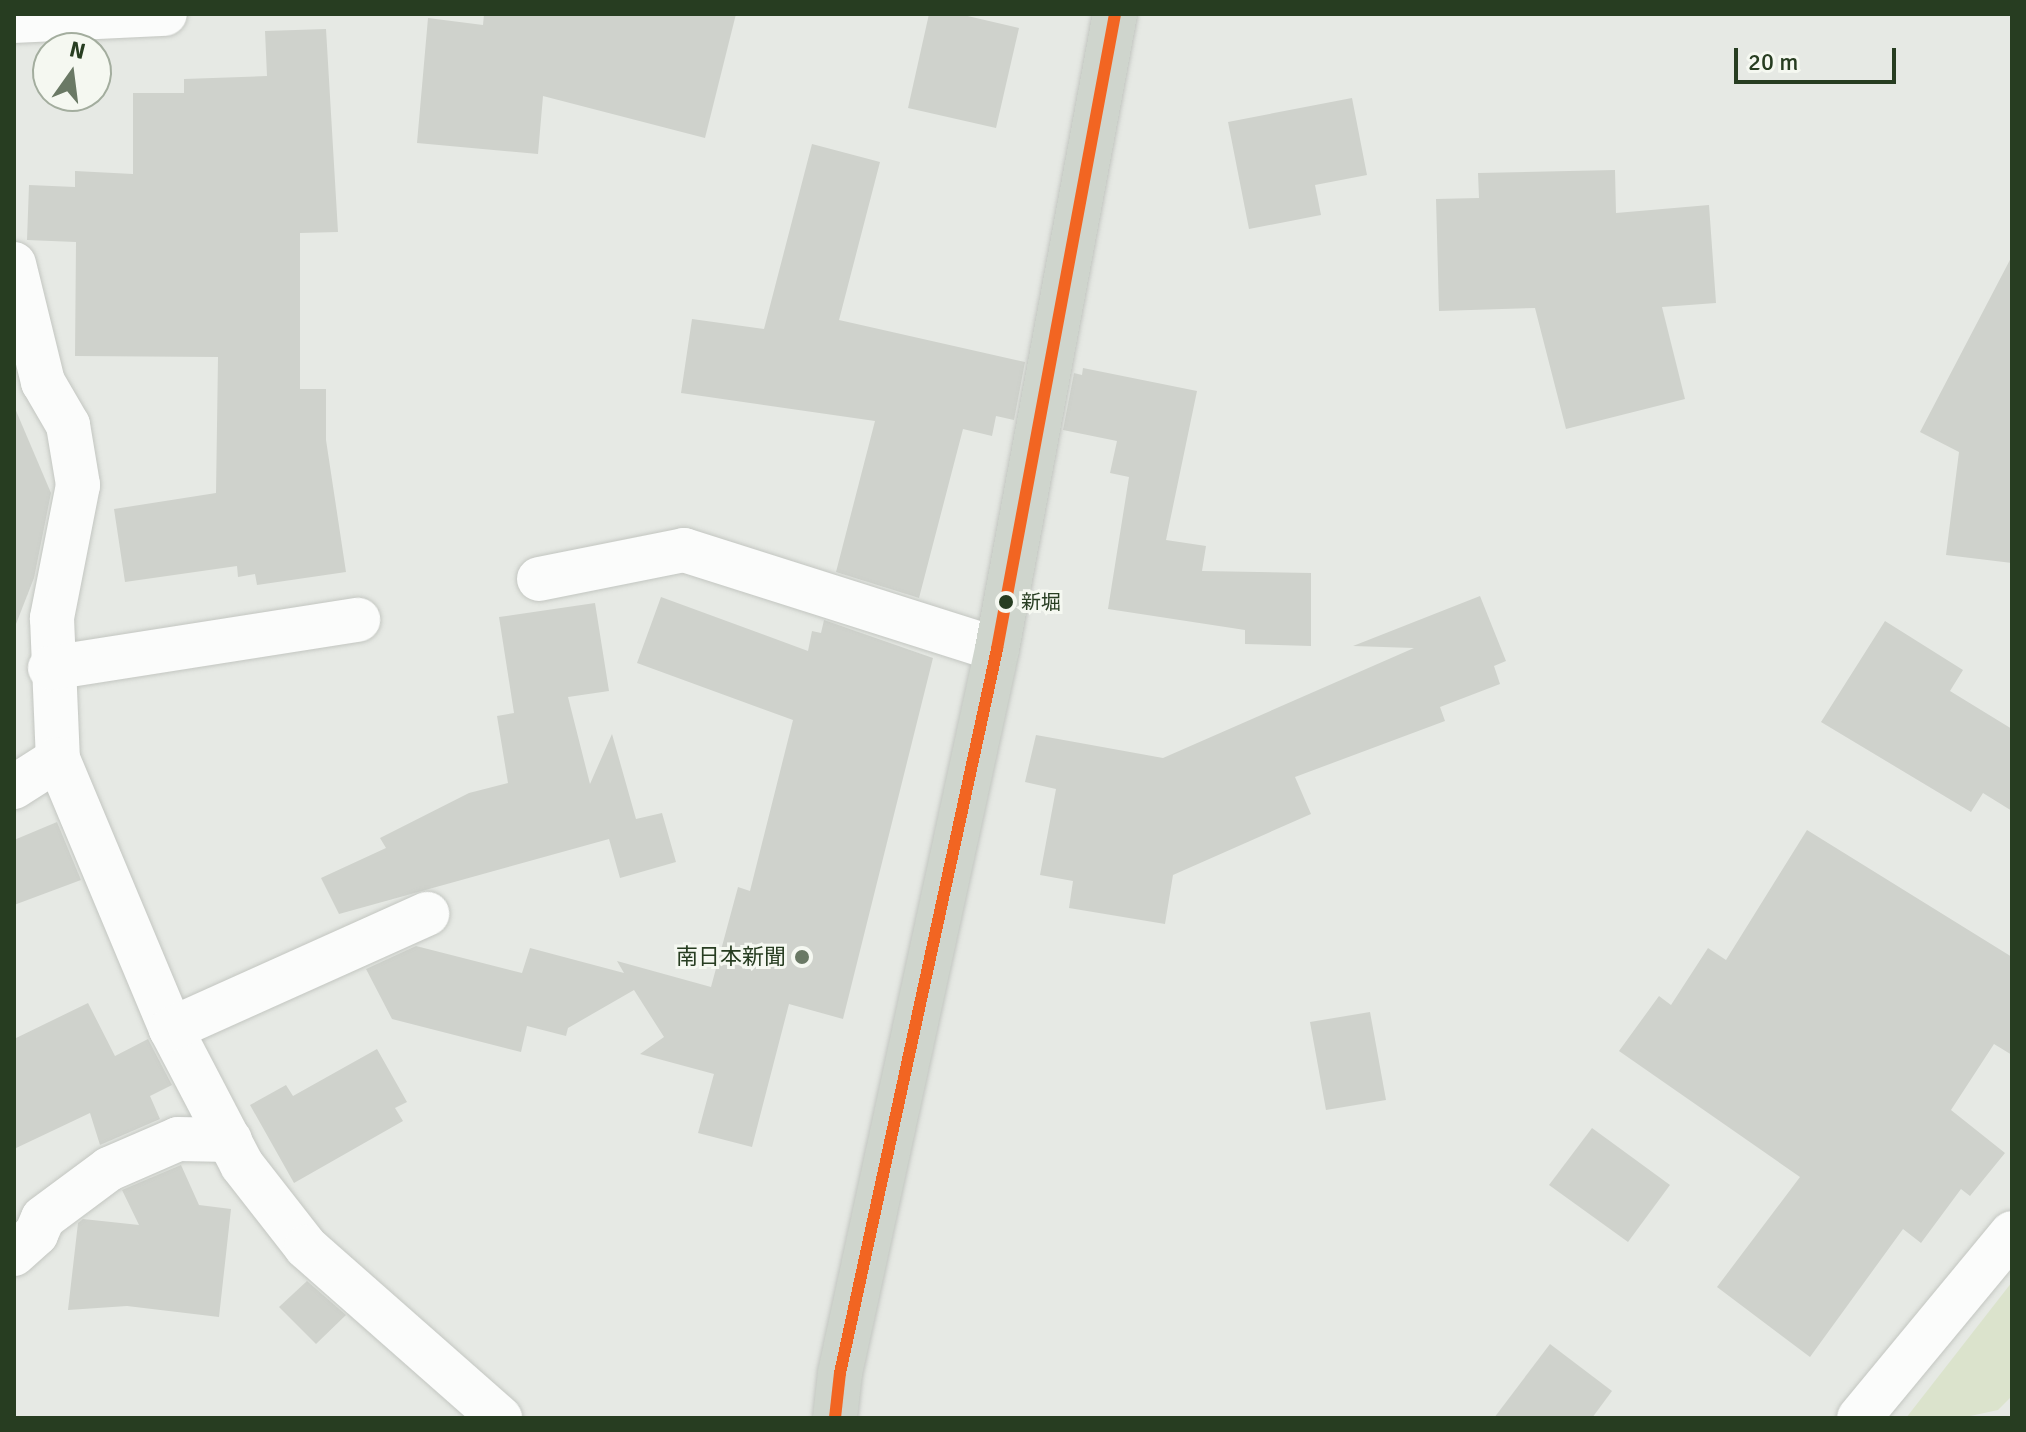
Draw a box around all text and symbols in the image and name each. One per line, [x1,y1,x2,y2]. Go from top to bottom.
north arrow [32,32,112,112]
scale bar [1738,32,1900,82]
text: N [67,35,88,65]
text: 20 m [1748,47,1798,77]
place label: 新堀 [1021,590,1061,614]
marker: 新堀 [998,594,1014,610]
place label: 南日本新聞 [676,944,786,970]
marker: 南日本新聞 [793,948,811,966]

